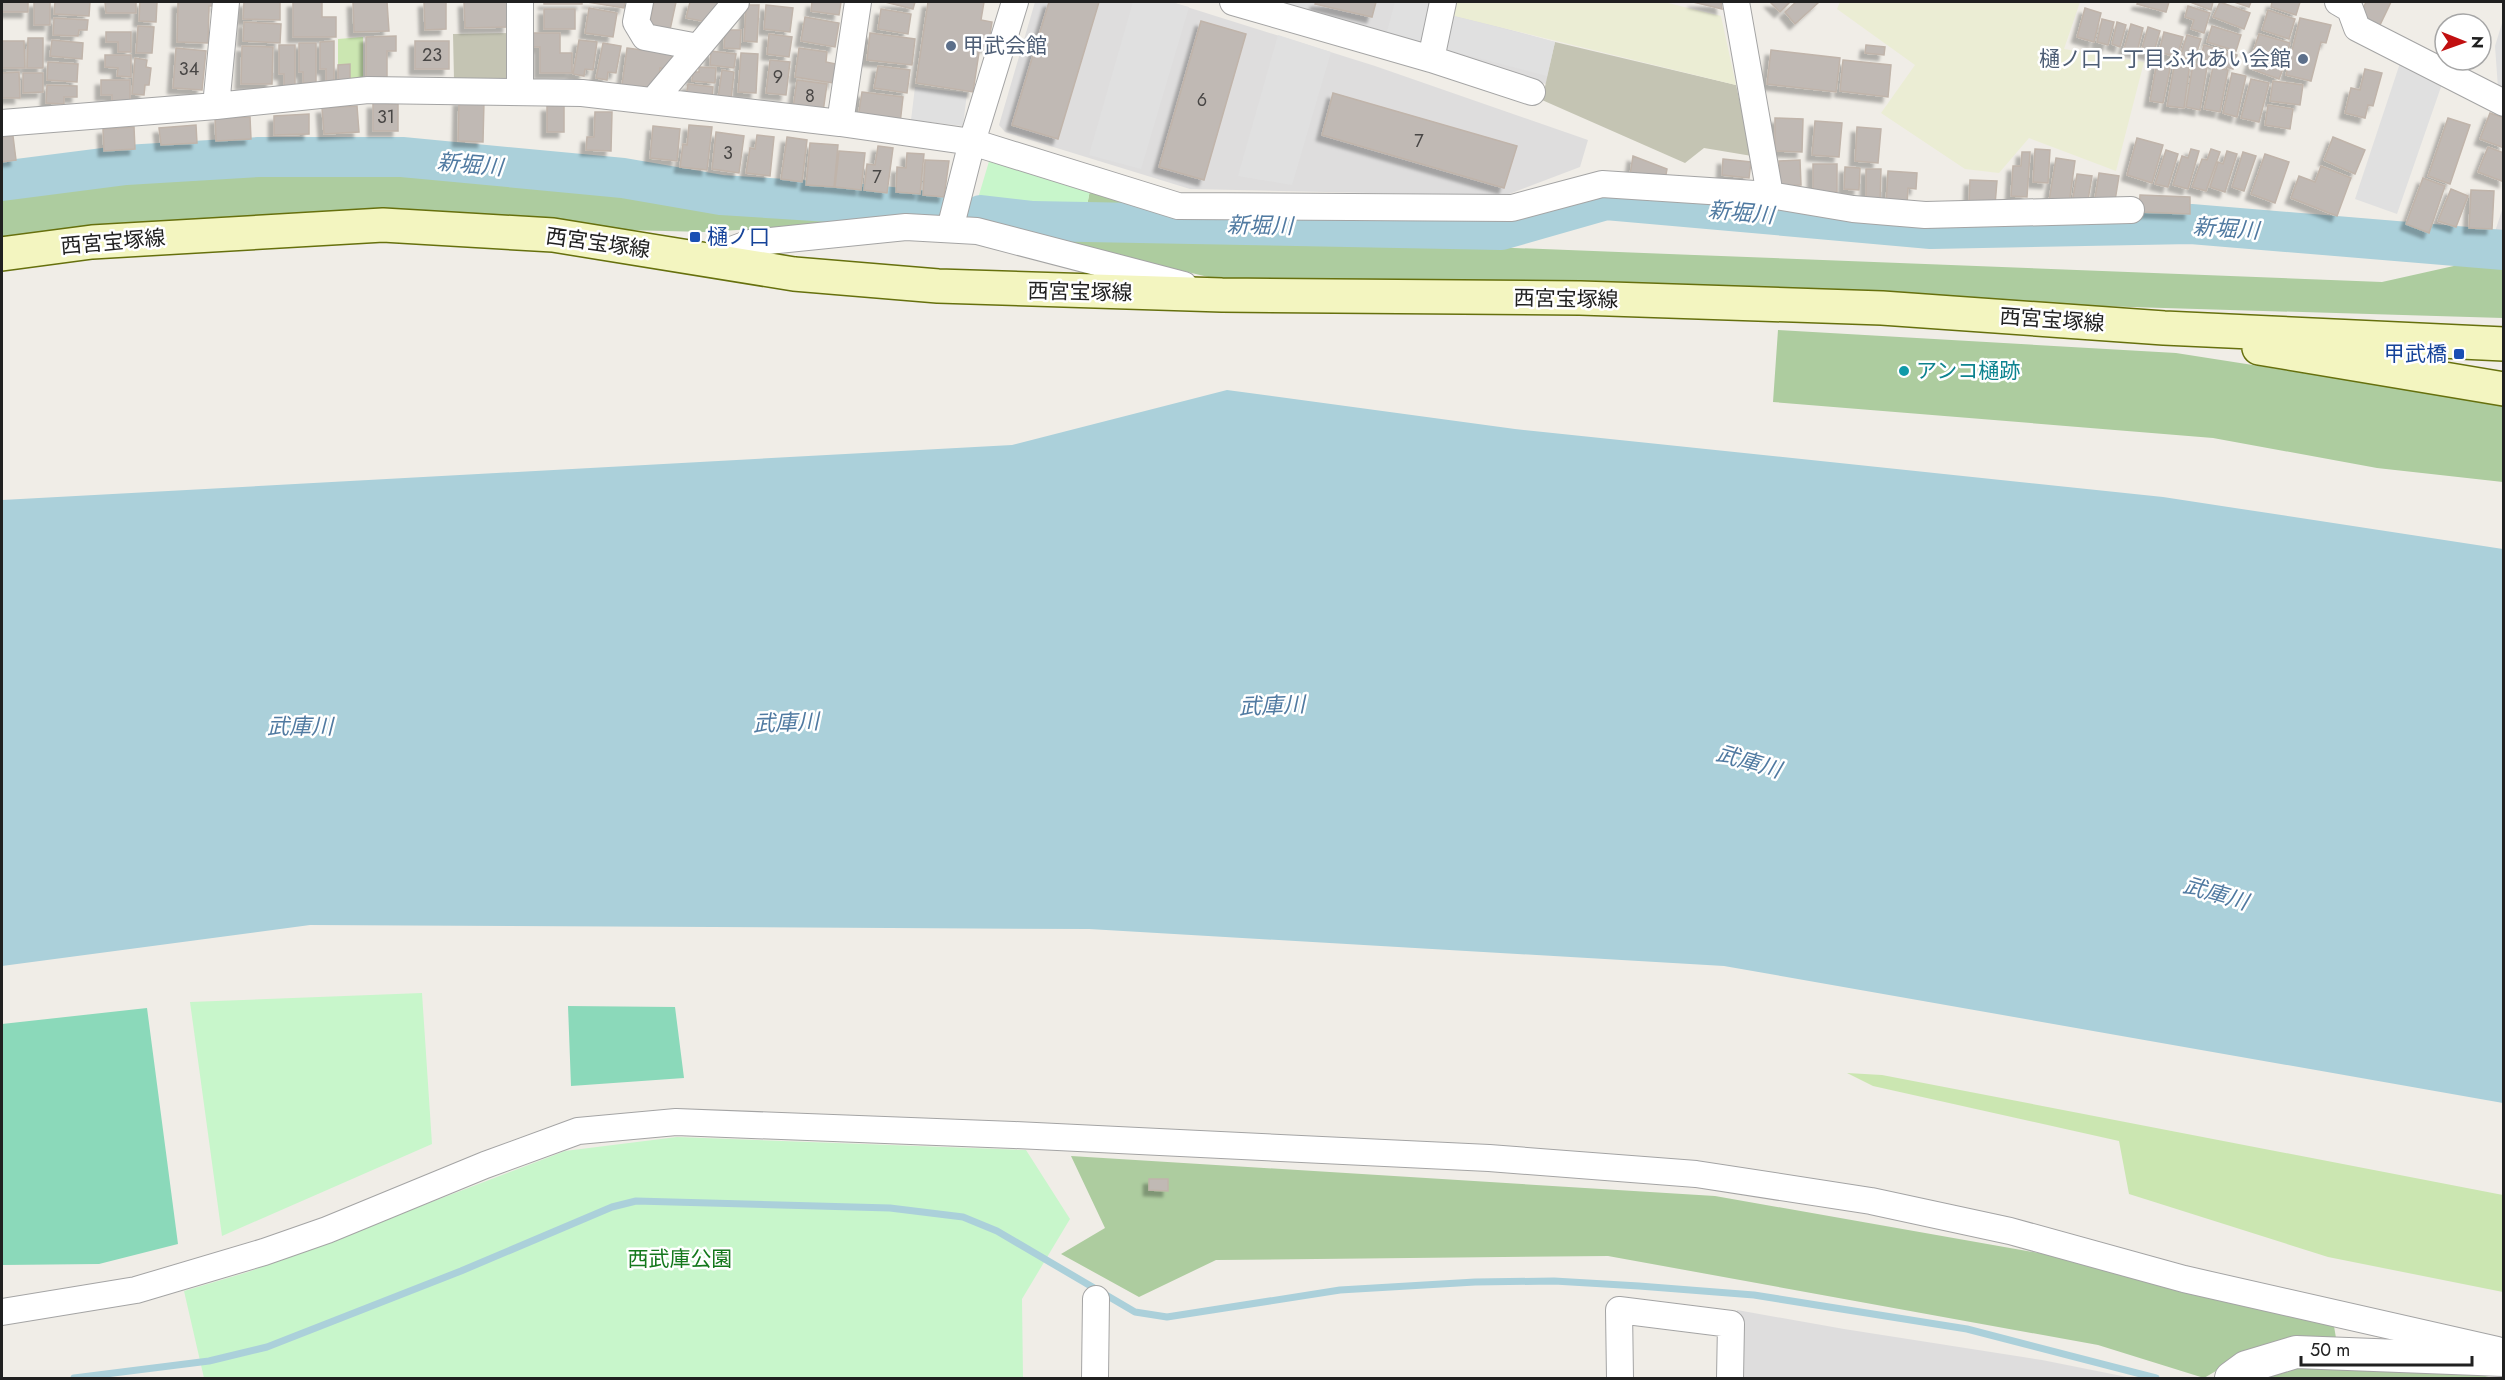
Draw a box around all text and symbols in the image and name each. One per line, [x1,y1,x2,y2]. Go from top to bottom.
north arrow [2433,12,2493,72]
place label: 甲武会館 [963,31,1047,61]
text: N [2466,36,2489,49]
marker: 甲武会館 [944,39,958,53]
house number: 23 [422,42,442,68]
place label: 樋ノ口一丁目ふれあい会館 [2039,44,2291,74]
marker: 樋ノ口一丁目ふれあい会館 [2296,52,2310,66]
house number: 34 [179,56,199,82]
house number: 9 [773,64,783,90]
house number: 8 [805,83,815,109]
house number: 6 [1197,87,1207,113]
house number: 31 [377,104,395,130]
house number: 7 [1414,128,1424,154]
house number: 3 [723,140,733,166]
water label: 新堀川 [436,145,506,183]
house number: 7 [872,164,882,190]
water label: 新堀川 [1707,193,1777,231]
water label: 新堀川 [1227,208,1295,242]
water label: 新堀川 [2192,210,2262,246]
street label: 西宮宝塚線 [544,221,652,265]
street label: 西宮宝塚線 [59,222,167,262]
place label: 樋ノ口 [707,222,770,252]
marker: 樋ノ口 [688,230,702,244]
street label: 西宮宝塚線 [1027,276,1133,308]
street label: 西宮宝塚線 [1513,283,1619,315]
street label: 西宮宝塚線 [1999,301,2105,339]
place label: 甲武橋 [2384,339,2447,369]
marker: 甲武橋 [2452,347,2466,361]
place label: アンコ樋跡 [1916,356,2020,386]
marker: アンコ樋跡 [1897,364,1911,378]
water label: 武庫川 [1238,688,1308,722]
water label: 武庫川 [752,705,822,739]
water label: 武庫川 [267,710,335,742]
water label: 武庫川 [1713,737,1787,786]
water label: 武庫川 [2180,869,2254,918]
park label: 西武庫公園 [628,1244,733,1274]
scale bar [2301,1329,2472,1367]
text: 50 m [2310,1337,2350,1363]

